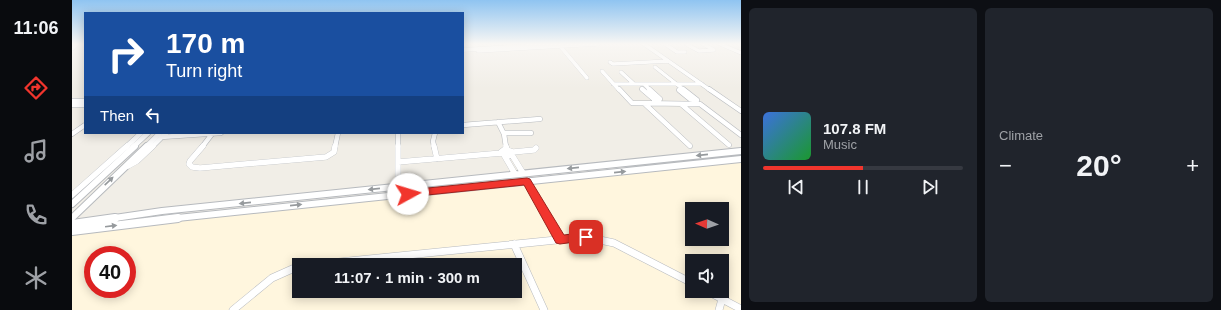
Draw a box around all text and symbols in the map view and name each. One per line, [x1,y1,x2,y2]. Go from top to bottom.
text: 11:06 [13,18,59,38]
icon: right [100,28,152,80]
text: 170 m [166,28,245,59]
text: Turn right [166,61,242,81]
icon: directions [22,74,50,102]
icon: left [142,104,164,126]
text: Then [100,107,134,124]
text: 107.8 FM [823,120,886,137]
text: Climate [999,128,1043,143]
icon: music [22,137,50,165]
text: Music [823,137,857,152]
text: 20° [1076,149,1122,182]
one-way arrow [696,152,708,159]
text: − [999,153,1012,178]
text: + [1186,153,1199,178]
one-way arrow [567,165,579,172]
one-way arrow [614,168,626,175]
position arrow [387,173,429,215]
one-way arrow [104,176,114,186]
icon: previous [785,176,807,198]
icon: pause [852,176,874,198]
icon: next [919,176,941,198]
one-way arrow [368,186,380,193]
one-way arrow [239,199,251,206]
icon: phone [22,201,50,229]
one-way arrow [290,202,302,209]
north arrow [685,202,729,246]
map controls [685,202,729,298]
pin [569,220,603,254]
one-way arrow [105,223,117,229]
icon: arrive [575,226,597,248]
speed limit sign: 40 [84,246,136,298]
button: sound [685,254,729,298]
icon: climate [22,264,50,292]
text: 11:07 · 1 min · 300 m [334,269,480,286]

